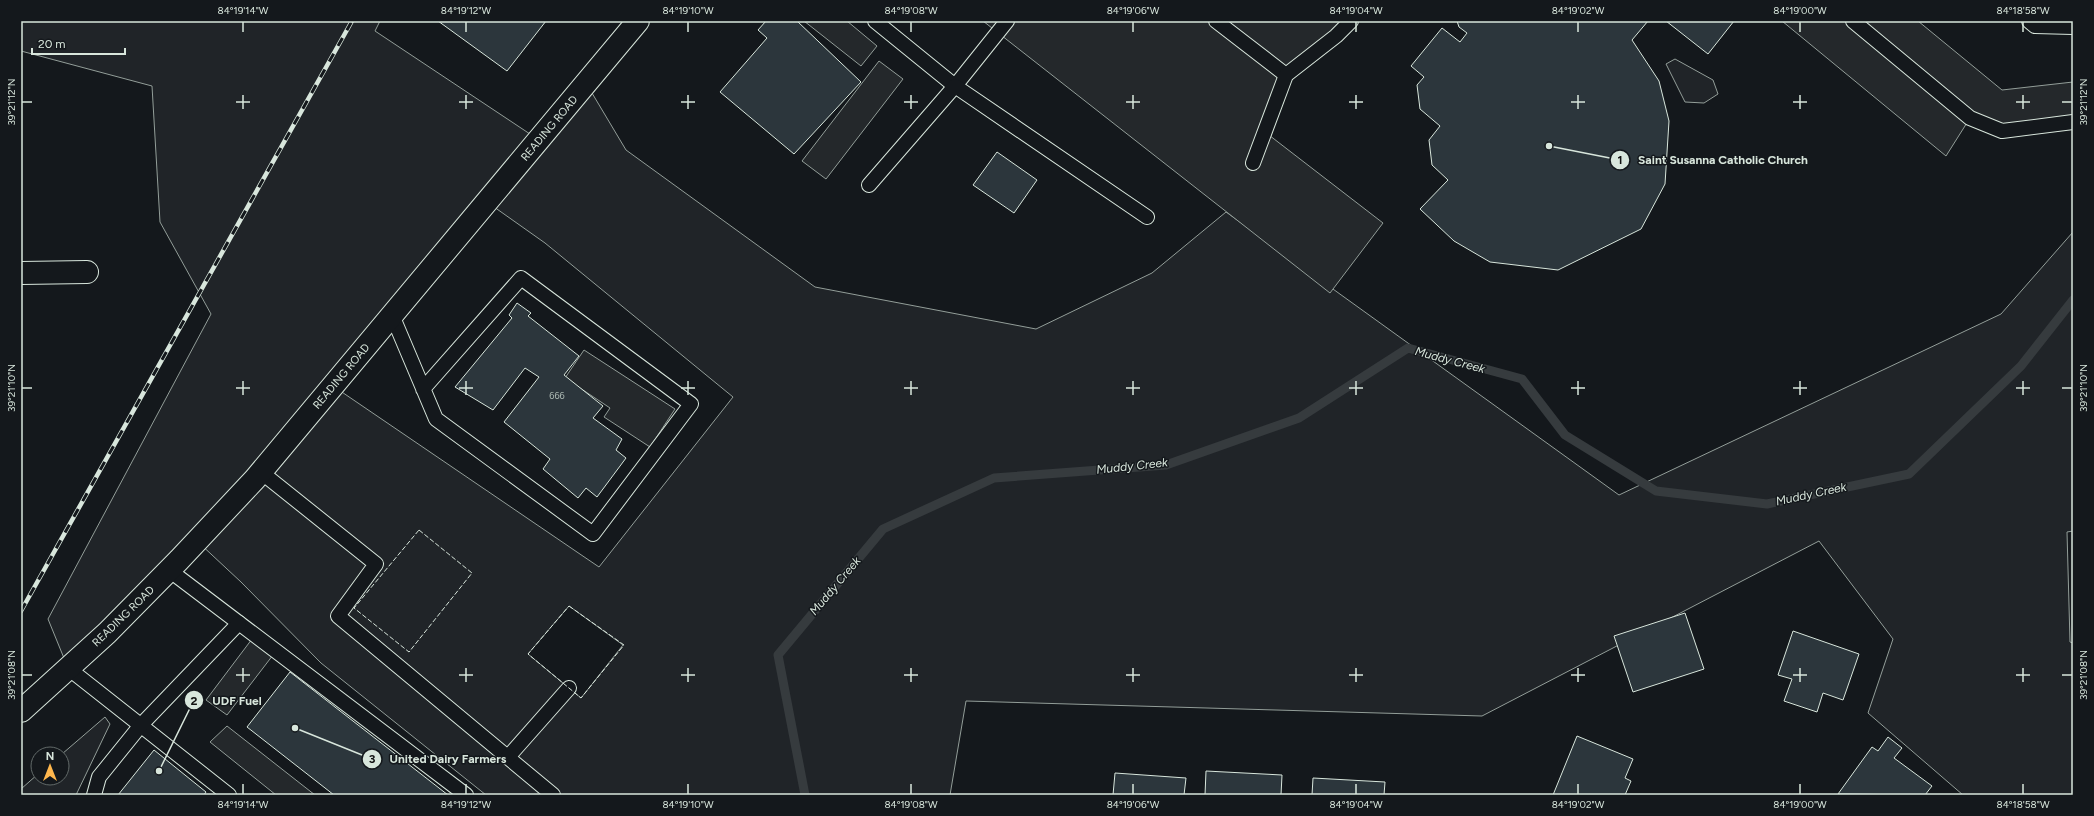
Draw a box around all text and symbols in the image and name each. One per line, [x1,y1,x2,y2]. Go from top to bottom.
text: 84°19'14"W [218,4,269,17]
text: 84°19'12"W [441,4,492,17]
text: 84°19'10"W [662,4,714,17]
text: 84°19'08"W [884,4,938,17]
text: 84°19'06"W [1107,4,1160,17]
text: 84°19'04"W [1329,4,1383,17]
text: 84°19'02"W [1552,4,1605,17]
text: 84°19'00"W [1773,4,1827,17]
text: 84°18'58"W [1997,4,2050,17]
scale bar [32,30,125,56]
text: 20 m [38,37,66,51]
text: 39°21'12"N [5,78,18,126]
text: 39°21'12"N [2077,78,2090,126]
street label: READING ROAD [518,93,581,164]
callout: Saint Susanna Catholic Church [1610,148,1816,172]
text: 1 [1617,153,1623,167]
text: Saint Susanna Catholic Church [1638,153,1808,167]
street label: READING ROAD [310,341,373,412]
water label: Muddy Creek [1413,344,1488,376]
text: 39°21'10"N [5,364,18,412]
text: 39°21'10"N [2077,364,2090,412]
house number: 666 [549,390,565,401]
water label: Muddy Creek [1096,455,1170,477]
water label: Muddy Creek [1774,479,1849,508]
water label: Muddy Creek [807,553,864,618]
street label: READING ROAD [90,583,157,649]
text: 39°21'08"N [5,650,18,700]
text: 39°21'08"N [2077,650,2090,700]
callout: UDF Fuel [184,688,269,712]
text: 2 [191,694,198,708]
text: UDF Fuel [212,694,262,708]
north arrow [30,746,70,786]
callout: United Dairy Farmers [362,747,514,771]
text: N [46,750,54,763]
text: 3 [369,752,376,766]
text: United Dairy Farmers [390,752,507,766]
text: 84°19'14"W [218,798,269,811]
text: 84°19'12"W [441,798,492,811]
text: 84°19'10"W [662,798,714,811]
text: 84°19'08"W [884,798,938,811]
text: 84°19'06"W [1107,798,1160,811]
text: 84°19'04"W [1329,798,1383,811]
text: 84°19'02"W [1552,798,1605,811]
text: 84°19'00"W [1773,798,1827,811]
text: 84°18'58"W [1997,798,2050,811]

